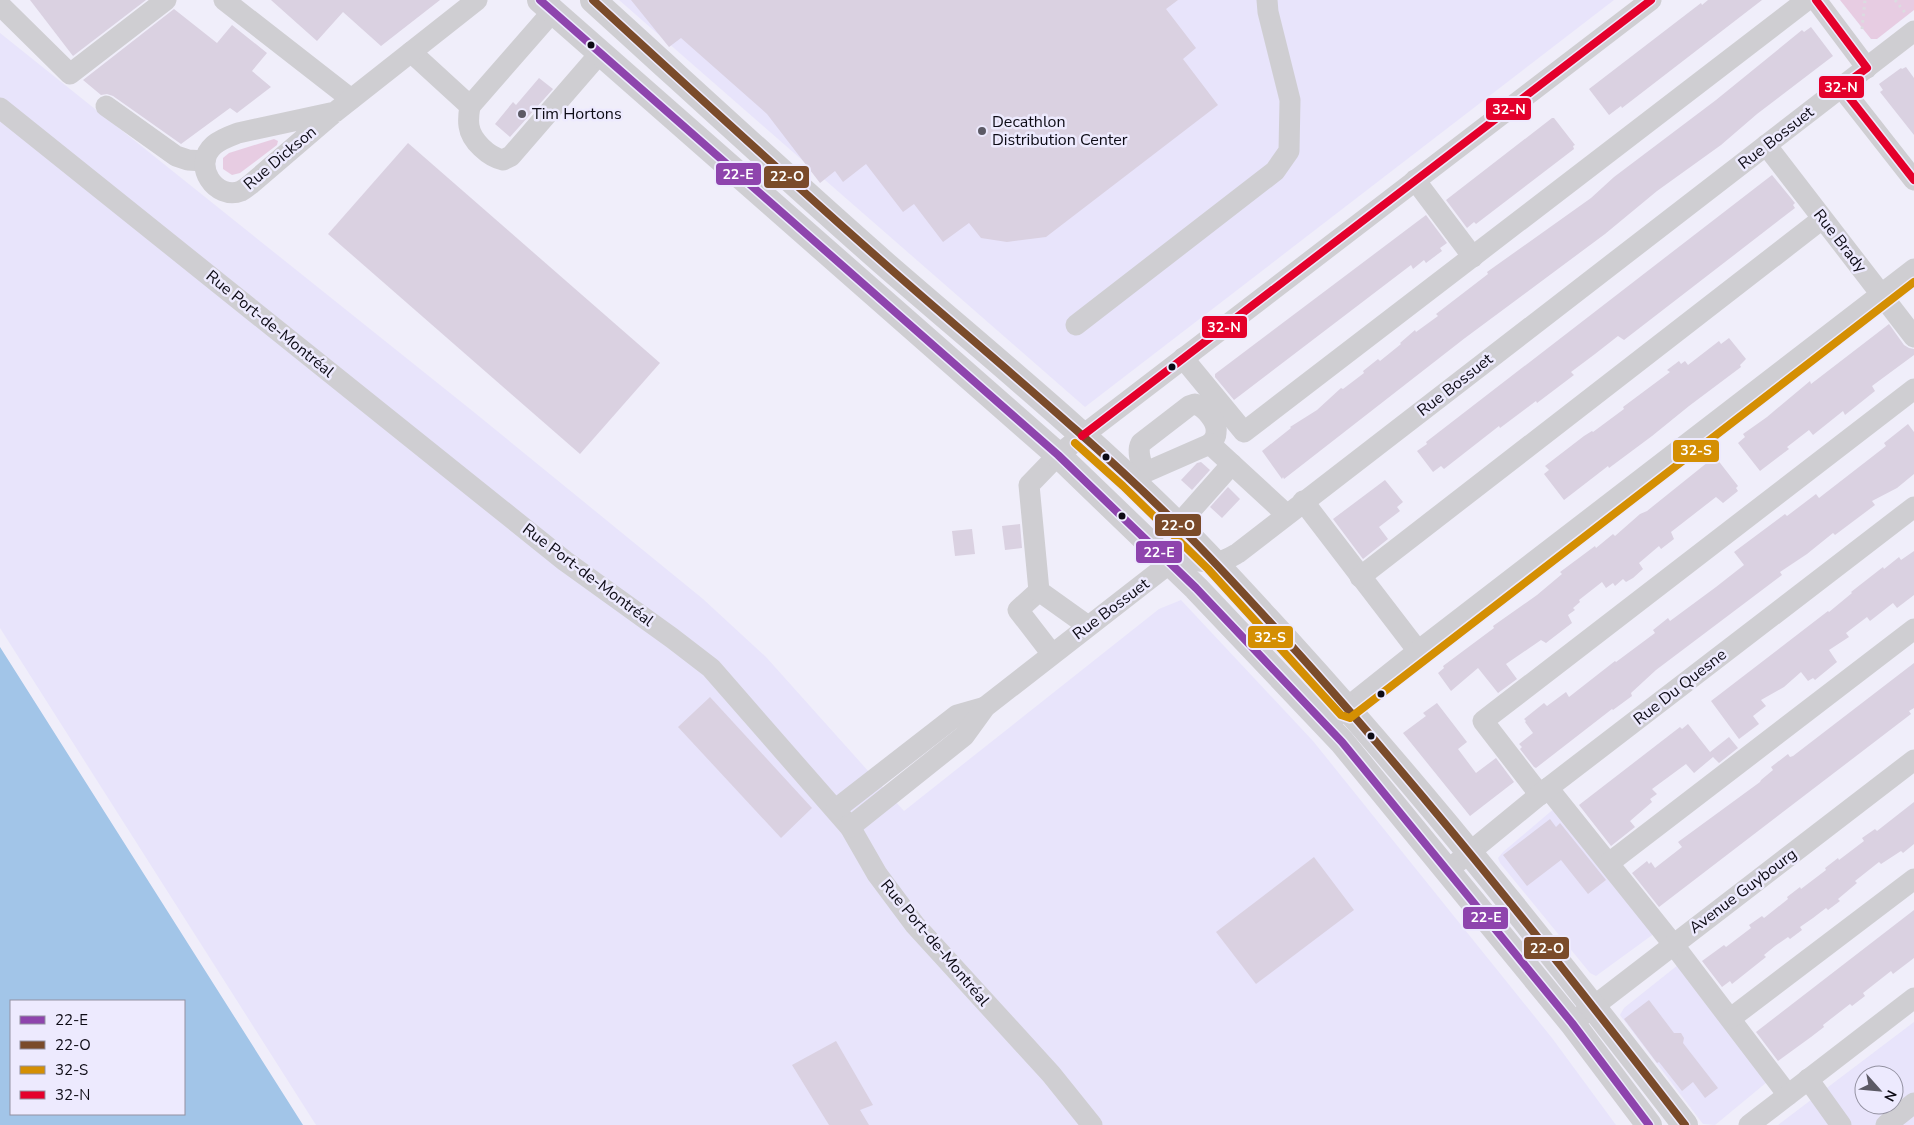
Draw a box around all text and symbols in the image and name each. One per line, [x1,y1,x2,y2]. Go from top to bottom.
unlabelled marker [586,40,596,50]
line badge: 32-N [1818,75,1865,99]
text: 32-N [1824,78,1858,97]
line badge: 32-N [1485,97,1532,121]
text: 32-N [1492,100,1526,119]
street label: Rue Bossuet [1734,101,1819,175]
place label: Tim Hortons [532,103,622,125]
marker: Tim Hortons [516,108,528,120]
place label: Decathlon Distribution Center [992,111,1128,151]
street label: Rue Dickson [239,121,321,195]
marker: Decathlon Distribution Center [976,125,988,137]
line badge: 22-E [715,162,762,186]
text: 22-E [722,165,754,184]
line badge: 22-O [763,165,810,189]
text: 22-O [770,167,804,186]
street label: Rue Brady [1808,205,1872,278]
street label: Rue Port-de-Montréal [201,265,339,383]
line badge: 32-N [1201,315,1248,339]
text: 32-N [1207,318,1241,337]
street label: Rue Bossuet [1413,348,1498,422]
unlabelled marker [1167,362,1177,372]
line badge: 32-S [1672,439,1720,463]
text: 32-S [1680,441,1712,460]
unlabelled marker [1101,452,1111,462]
unlabelled marker [1117,511,1127,521]
line badge: 22-O [1154,513,1202,537]
text: 22-O [1161,516,1195,535]
street label: Rue Port-de-Montréal [518,518,658,632]
line badge: 22-E [1135,540,1183,564]
text: 22-E [1143,543,1175,562]
street label: Rue Bossuet [1068,573,1154,645]
line badge: 32-S [1247,625,1294,649]
text: 32-S [1254,628,1286,647]
street label: Rue Du Quesne [1629,644,1731,730]
unlabelled marker [1376,689,1386,699]
unlabelled marker [1366,731,1376,741]
street label: Avenue Guybourg [1685,843,1801,939]
street label: Rue Port-de-Montréal [875,875,995,1011]
line badge: 22-E [1462,906,1509,930]
text: 22-E [1470,908,1502,927]
line badge: 22-O [1523,936,1570,960]
text: 22-O [1530,939,1564,958]
legend [10,1000,185,1115]
text: 22-E [55,1010,88,1030]
text: 22-O [55,1035,91,1055]
text: 32-S [55,1060,88,1080]
north arrow [1854,1065,1904,1115]
text: 32-N [55,1085,90,1105]
text: N [1879,1087,1901,1105]

